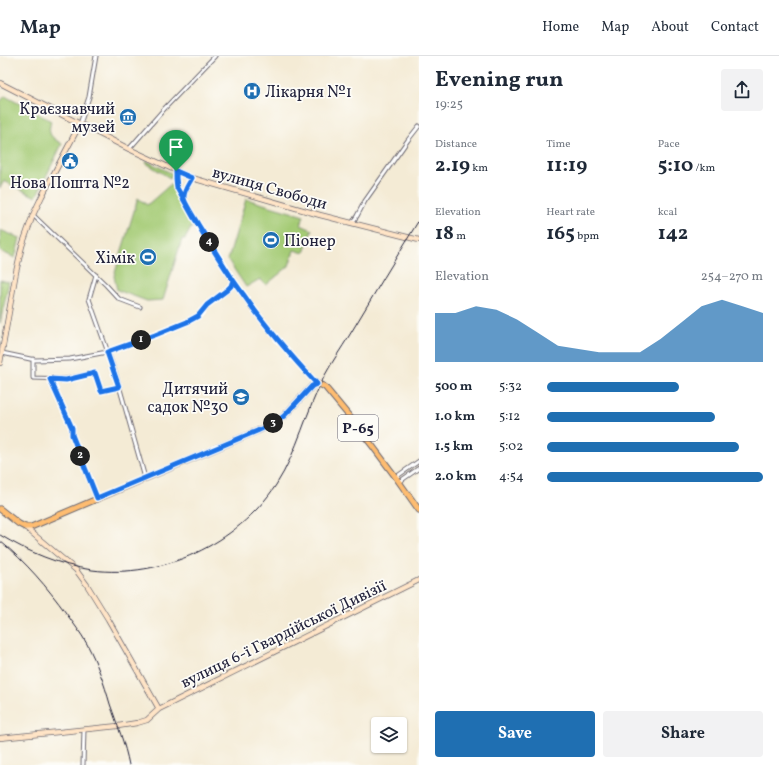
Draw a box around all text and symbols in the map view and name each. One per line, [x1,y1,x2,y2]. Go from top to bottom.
text: Map [20,15,61,41]
text: Home [542,18,579,37]
text: Map [601,18,629,37]
text: About [651,18,689,37]
text: Contact [711,18,759,37]
text: Evening run [435,65,564,96]
button: share [721,69,763,111]
hospital icon: Лікарня №1 [242,81,262,101]
place label: Лікарня №1 [265,82,352,104]
text: 19:25 [435,96,463,114]
place label: Краєзнавчий музей [19,99,115,139]
museum icon: Краєзнавчий музей [118,107,138,127]
pin [159,130,193,171]
icon: arrive [165,136,187,158]
text: Distance [435,137,477,152]
text: Time [546,137,570,152]
text: Pace [658,137,680,152]
public building icon: Нова Пошта №2 [60,151,80,171]
text: 2.19 [435,152,470,180]
text: 11:19 [546,152,587,180]
text: 5:10 [658,152,693,180]
text: km [470,161,488,176]
text: /km [693,161,715,176]
street label: вулиця Свободи [209,162,330,216]
place label: Нова Пошта №2 [10,173,130,195]
text: Elevation [435,205,481,220]
text: Heart rate [546,205,595,220]
text: kcal [658,205,677,220]
text: 18 [435,220,454,248]
text: 165 [546,220,575,248]
text: 142 [658,220,688,248]
text: m [454,229,466,244]
text: bpm [575,229,599,244]
sports icon: Піонер [261,230,281,250]
place label: Піонер [284,231,336,253]
pin: 4 [199,232,219,252]
text: 4 [206,234,212,249]
sports icon: Хімік [138,247,158,267]
place label: Хімік [95,248,135,270]
text: Elevation [435,268,489,286]
text: 254–270 m [701,268,763,286]
pin: 1 [131,330,151,350]
text: 1 [139,332,143,347]
text: 500 m [435,378,472,396]
text: 5:32 [499,378,522,396]
place label: Дитячий садок №30 [147,379,228,419]
school or university icon: Дитячий садок №30 [231,387,251,407]
text: 1.0 km [435,408,475,426]
text: 5:12 [499,408,520,426]
pin: 3 [263,413,283,433]
text: 3 [270,415,276,430]
road number: Р-65 [338,415,378,441]
text: 1.5 km [435,438,473,456]
text: 5:02 [499,438,523,456]
pin: 2 [70,446,90,466]
text: 2 [77,448,83,463]
text: 2.0 km [435,468,477,486]
text: 4:54 [499,468,524,486]
street label: вулиця 6-ї Гвардійської Дивізії [177,575,390,694]
button: Save [435,711,595,757]
button: Share [603,711,763,757]
map controls [371,717,407,753]
button: layers [371,717,407,753]

